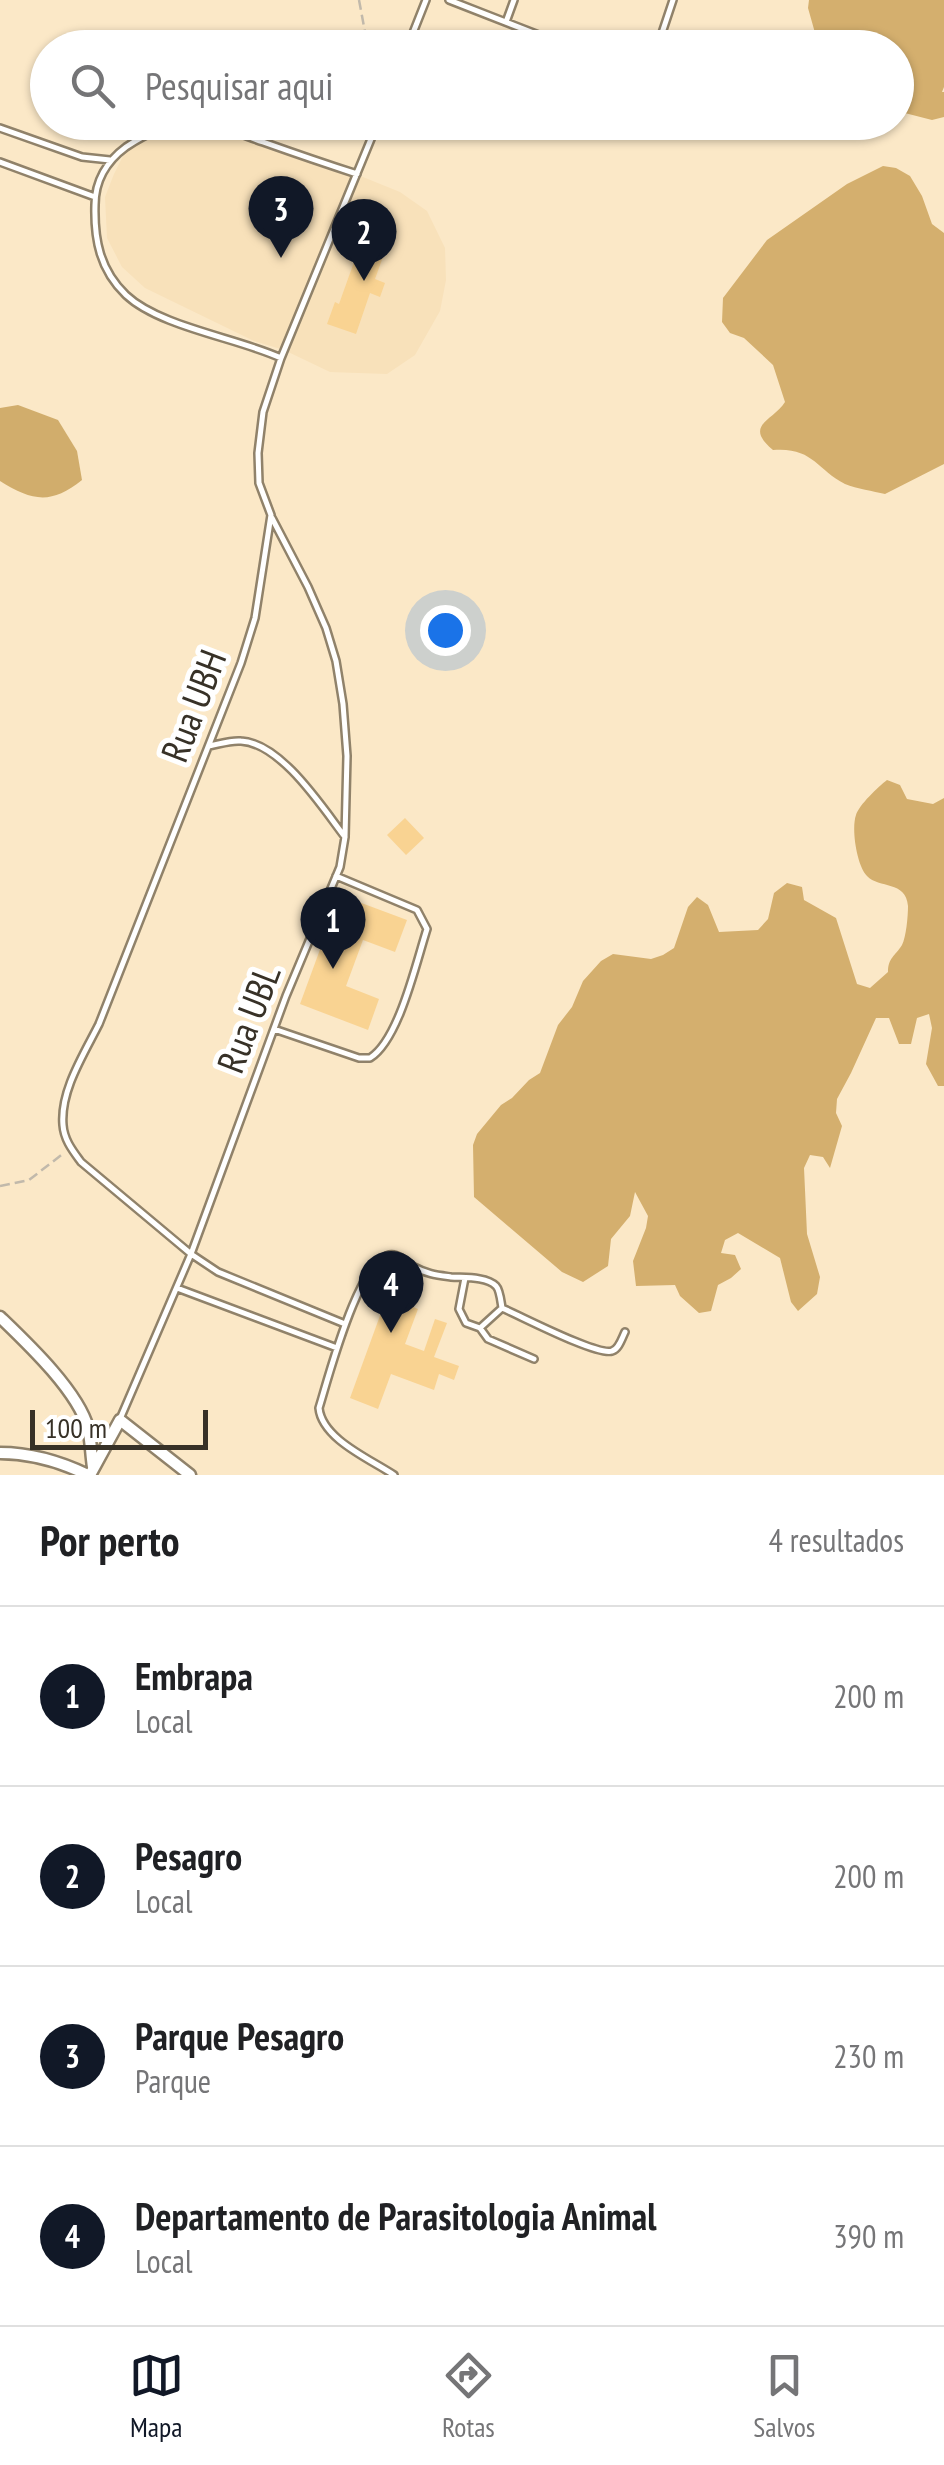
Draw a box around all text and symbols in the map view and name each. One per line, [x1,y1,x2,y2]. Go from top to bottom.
search box [30,30,914,140]
icon: search [65,58,120,113]
text: Pesquisar aqui [145,61,334,110]
pin: 3 [248,176,314,258]
pin: 2 [332,198,396,281]
your location [420,605,471,656]
street label: Rua UBH [149,643,236,768]
pin: 1 [300,886,366,969]
street label: Rua UBL [205,957,291,1079]
pin: 4 [358,1250,424,1333]
scale bar [30,1405,208,1450]
text: 100 m [45,1409,107,1446]
text: Por perto [40,1513,179,1568]
text: 4 resultados [769,1519,904,1561]
text: Embrapa [135,1651,253,1700]
text: 1 [65,1675,80,1717]
text: 200 m [833,1675,904,1717]
text: Local [135,1700,192,1742]
text: Pesagro [135,1831,242,1880]
text: 2 [65,1855,80,1897]
text: 200 m [833,1855,904,1897]
text: Local [135,1880,192,1922]
text: Parque Pesagro [135,2011,344,2060]
text: 3 [65,2035,80,2077]
text: 230 m [833,2035,904,2077]
text: Parque [135,2060,211,2102]
text: Departamento de Parasitologia Animal [135,2191,656,2240]
text: 4 [65,2215,80,2257]
text: 390 m [833,2215,904,2257]
text: Local [135,2240,192,2282]
tab: Mapa [129,2348,184,2445]
tab: Rotas [441,2348,496,2445]
tab: Salvos [753,2348,815,2445]

